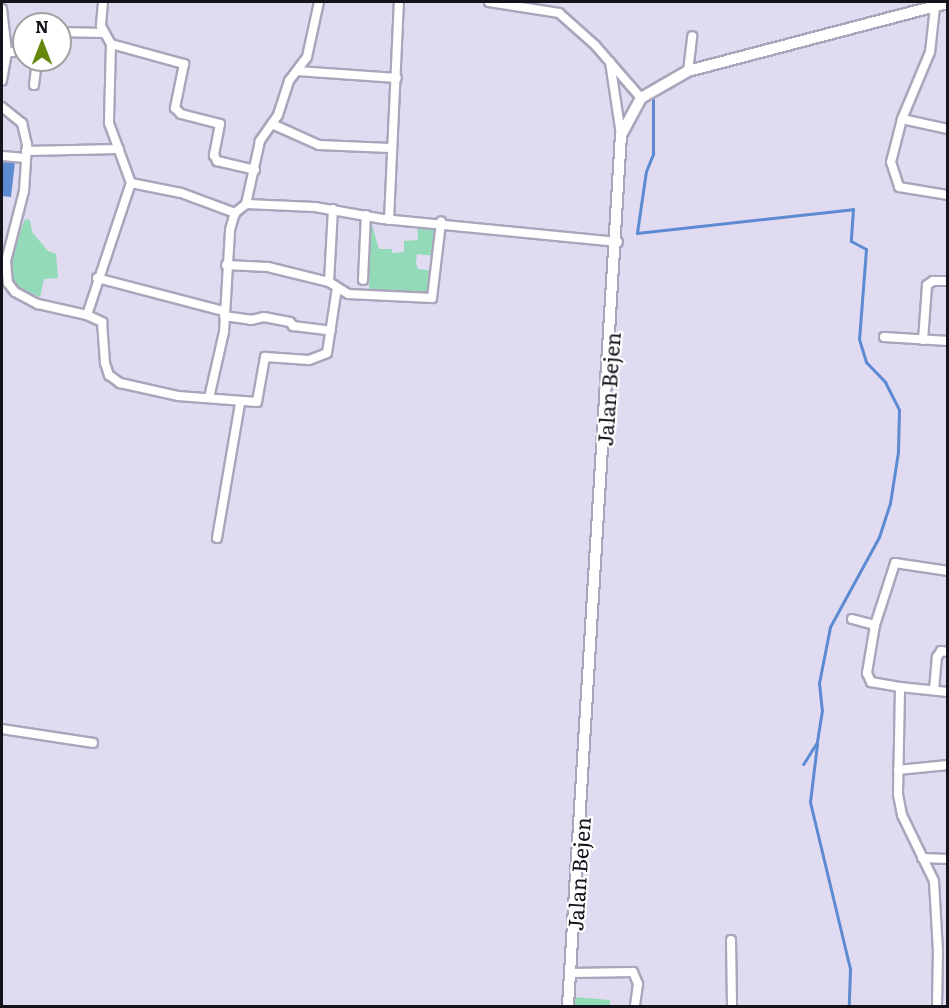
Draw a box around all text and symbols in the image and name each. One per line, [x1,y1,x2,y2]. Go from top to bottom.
north arrow [12,12,72,72]
text: N [35,14,49,38]
street label: Jalan Bejen [591,331,625,447]
street label: Jalan Bejen [561,816,595,932]

